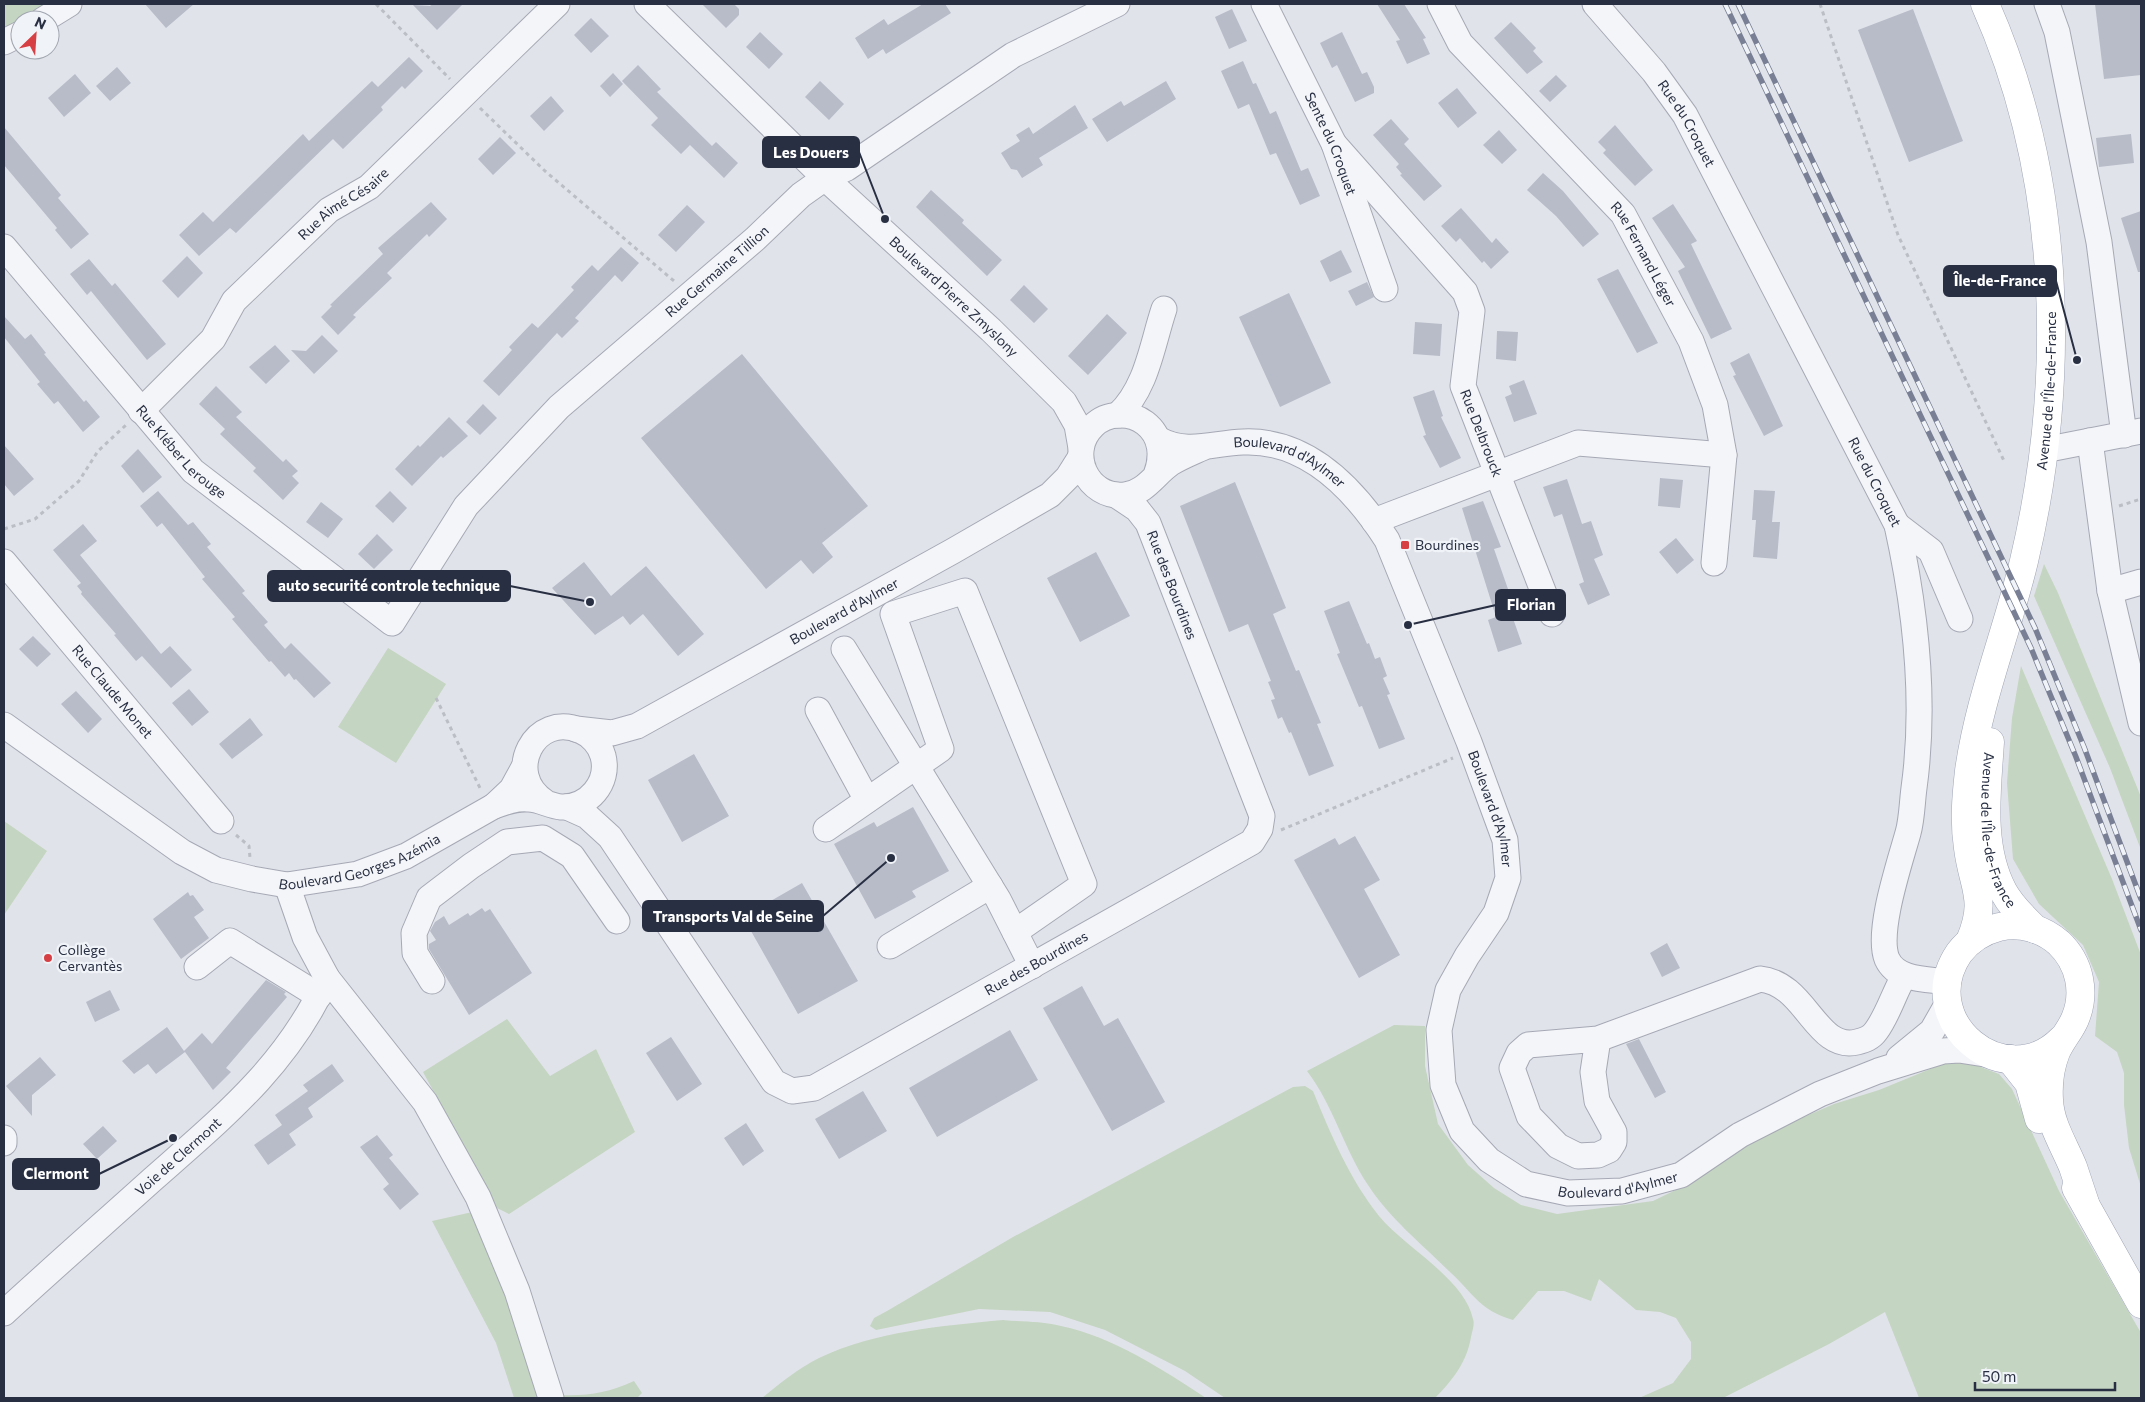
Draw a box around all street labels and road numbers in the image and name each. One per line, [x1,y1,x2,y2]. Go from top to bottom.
street label: Rue du Croquet [1654,76,1719,170]
street label: Sente du Croquet [1301,89,1360,198]
street label: Rue Aimé Césaire [294,164,392,243]
street label: Rue Fernand Léger [1608,198,1680,310]
street label: Rue Germaine Tillion [661,222,772,320]
street label: Boulevard Pierre Zmyslony [886,232,1022,360]
street label: Avenue de l'Île-de-France [2032,311,2059,471]
street label: Rue Delbrouck [1457,387,1507,480]
street label: Rue Kléber Lerouge [133,401,230,501]
street label: Boulevard d'Aylmer [1233,433,1350,491]
street label: Rue du Croquet [1845,434,1905,529]
street label: Rue des Bourdines [1144,528,1201,642]
street label: Boulevard d'Aylmer [787,574,902,648]
street label: Rue Claude Monet [69,641,157,742]
street label: Boulevard d'Aylmer [1465,748,1516,868]
street label: Avenue de l'Île-de-France [1978,752,2020,911]
street label: Boulevard Georges Azémia [277,830,443,893]
street label: Rue des Bourdines [981,927,1091,999]
street label: Voie de Clermont [131,1113,225,1199]
street label: Boulevard d'Aylmer [1556,1167,1680,1201]

